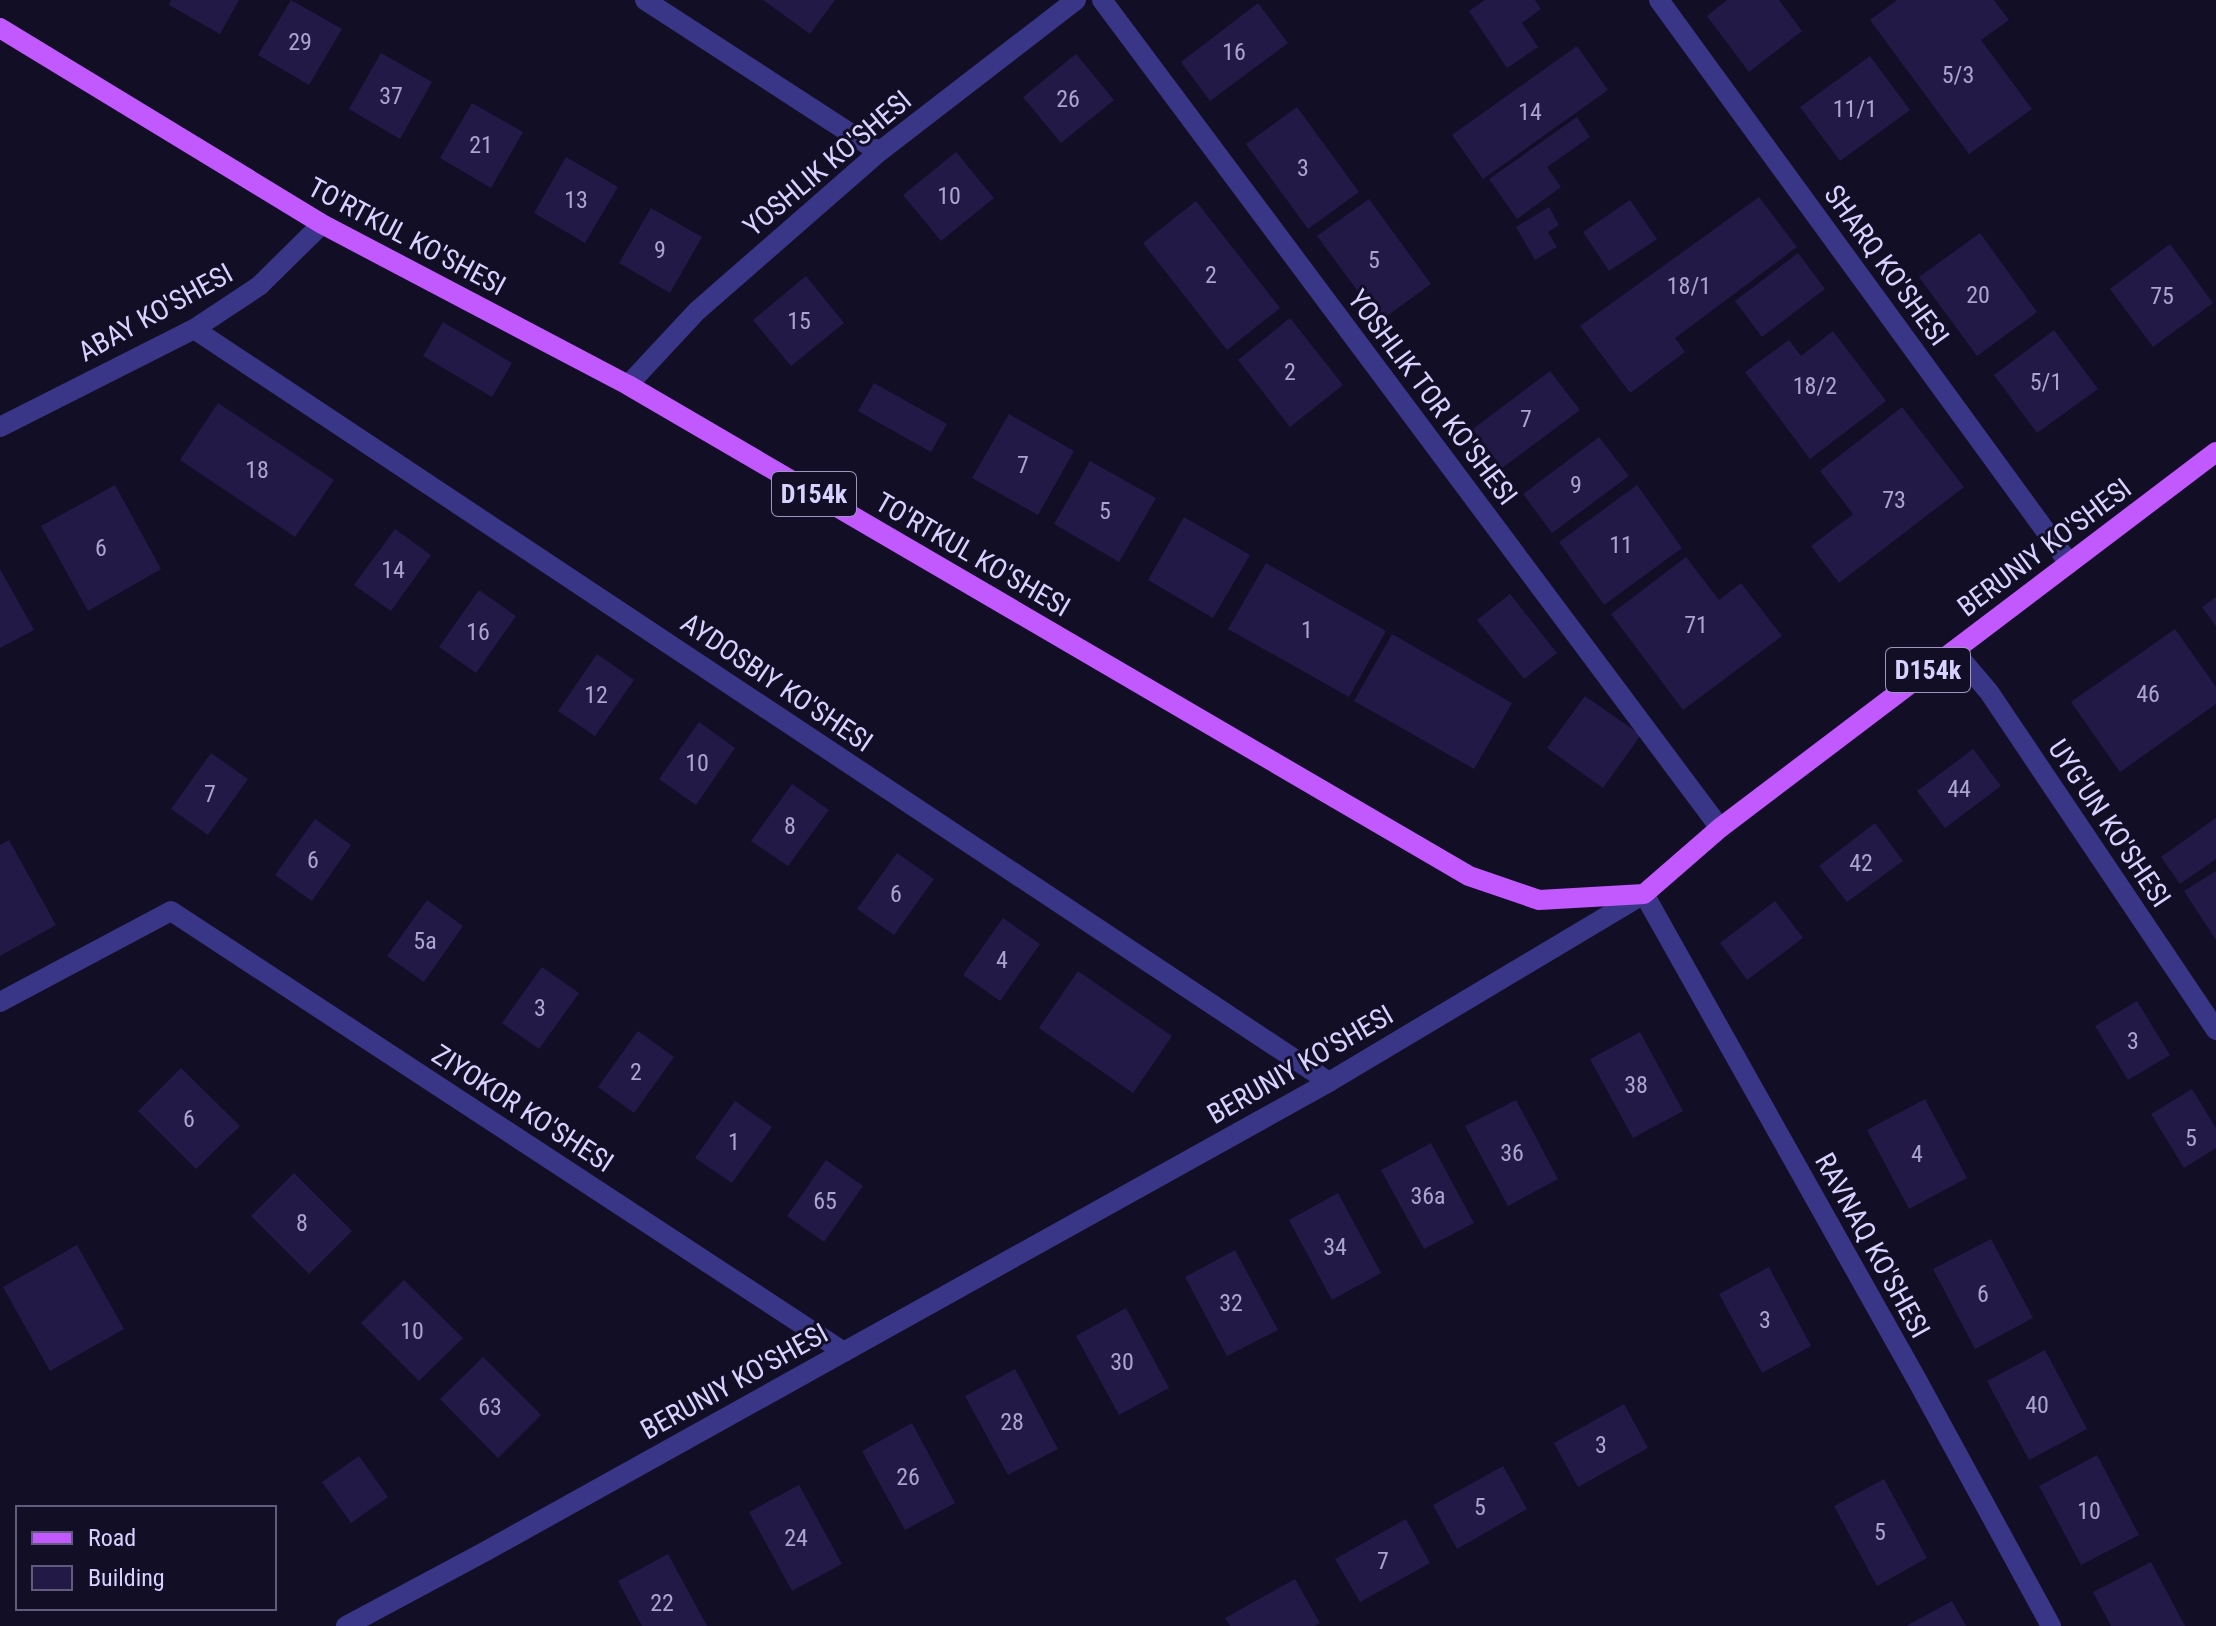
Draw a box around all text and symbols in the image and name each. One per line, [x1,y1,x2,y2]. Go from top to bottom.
house number: 29 [288,28,312,56]
house number: 16 [1222,38,1246,66]
house number: 5/3 [1942,61,1974,89]
house number: 37 [379,82,403,110]
street label: YOSHLIK KO'SHESI [737,84,918,243]
house number: 26 [1056,85,1080,113]
house number: 11/1 [1833,95,1877,123]
house number: 14 [1518,98,1542,126]
house number: 21 [469,131,493,159]
house number: 3 [1297,154,1309,182]
street label: TO'RTKUL KO'SHESI [302,170,511,302]
street label: SHARQ KO'SHESI [1817,179,1956,352]
house number: 10 [937,182,961,210]
house number: 13 [564,186,588,214]
house number: 9 [654,236,666,264]
house number: 5 [1368,246,1380,274]
street label: ABAY KO'SHESI [72,256,238,368]
house number: 2 [1205,261,1217,289]
house number: 18/1 [1667,272,1711,300]
house number: 20 [1966,281,1990,309]
house number: 75 [2150,282,2174,310]
street label: YOSHLIK TOR KO'SHESI [1341,283,1524,511]
house number: 15 [787,307,811,335]
house number: 2 [1284,358,1296,386]
house number: 5/1 [2030,368,2062,396]
house number: 18/2 [1793,372,1837,400]
house number: 7 [1520,405,1532,433]
house number: 7 [1017,451,1029,479]
house number: 18 [245,456,269,484]
house number: 9 [1570,471,1582,499]
street label: BERUNIY KO'SHESI [1951,471,2138,623]
road number: D154k [772,472,856,516]
street label: TO'RTKUL KO'SHESI [870,485,1076,623]
house number: 73 [1882,486,1906,514]
house number: 5 [1099,497,1111,525]
house number: 11 [1609,531,1633,559]
house number: 6 [95,534,107,562]
house number: 14 [381,556,405,584]
street label: AYDOSBIY KO'SHESI [675,606,879,759]
house number: 71 [1684,611,1708,639]
house number: 1 [1301,616,1313,644]
house number: 16 [466,618,490,646]
road number: D154k [1886,648,1970,692]
house number: 46 [2136,680,2160,708]
house number: 12 [584,681,608,709]
street label: UYG'UN KO'SHESI [2041,733,2178,913]
house number: 10 [685,749,709,777]
house number: 44 [1947,775,1971,803]
house number: 7 [204,780,216,808]
house number: 8 [784,812,796,840]
house number: 6 [307,846,319,874]
house number: 42 [1849,849,1873,877]
house number: 6 [890,880,902,908]
house number: 5a [413,927,437,955]
house number: 4 [996,946,1008,974]
house number: 3 [534,994,546,1022]
street label: BERUNIY KO'SHESI [1202,998,1399,1131]
house number: 3 [2127,1027,2139,1055]
street label: ZIYOKOR KO'SHESI [426,1038,619,1179]
house number: 2 [630,1058,642,1086]
house number: 38 [1624,1071,1648,1099]
house number: 6 [183,1105,195,1133]
house number: 5 [2185,1124,2197,1152]
house number: 1 [728,1128,740,1156]
house number: 36 [1500,1139,1524,1167]
house number: 4 [1911,1140,1923,1168]
street label: RAVNAQ KO'SHESI [1808,1147,1937,1343]
house number: 36a [1410,1182,1446,1210]
house number: 65 [813,1187,837,1215]
house number: 8 [296,1209,308,1237]
house number: 34 [1323,1233,1347,1261]
house number: 6 [1977,1280,1989,1308]
house number: 32 [1219,1289,1243,1317]
house number: 3 [1759,1306,1771,1334]
street label: BERUNIY KO'SHESI [635,1316,834,1446]
house number: 10 [400,1317,424,1345]
house number: 30 [1110,1348,1134,1376]
house number: 40 [2025,1391,2049,1419]
house number: 63 [478,1393,502,1421]
house number: 28 [1000,1408,1024,1436]
house number: 3 [1595,1431,1607,1459]
house number: 26 [896,1463,920,1491]
house number: 5 [1474,1493,1486,1521]
house number: 10 [2077,1497,2101,1525]
legend [16,1506,276,1610]
house number: 5 [1874,1518,1886,1546]
text: Road [88,1524,136,1552]
house number: 24 [784,1524,808,1552]
house number: 7 [1377,1547,1389,1575]
text: Building [88,1564,165,1592]
house number: 22 [650,1589,674,1617]

